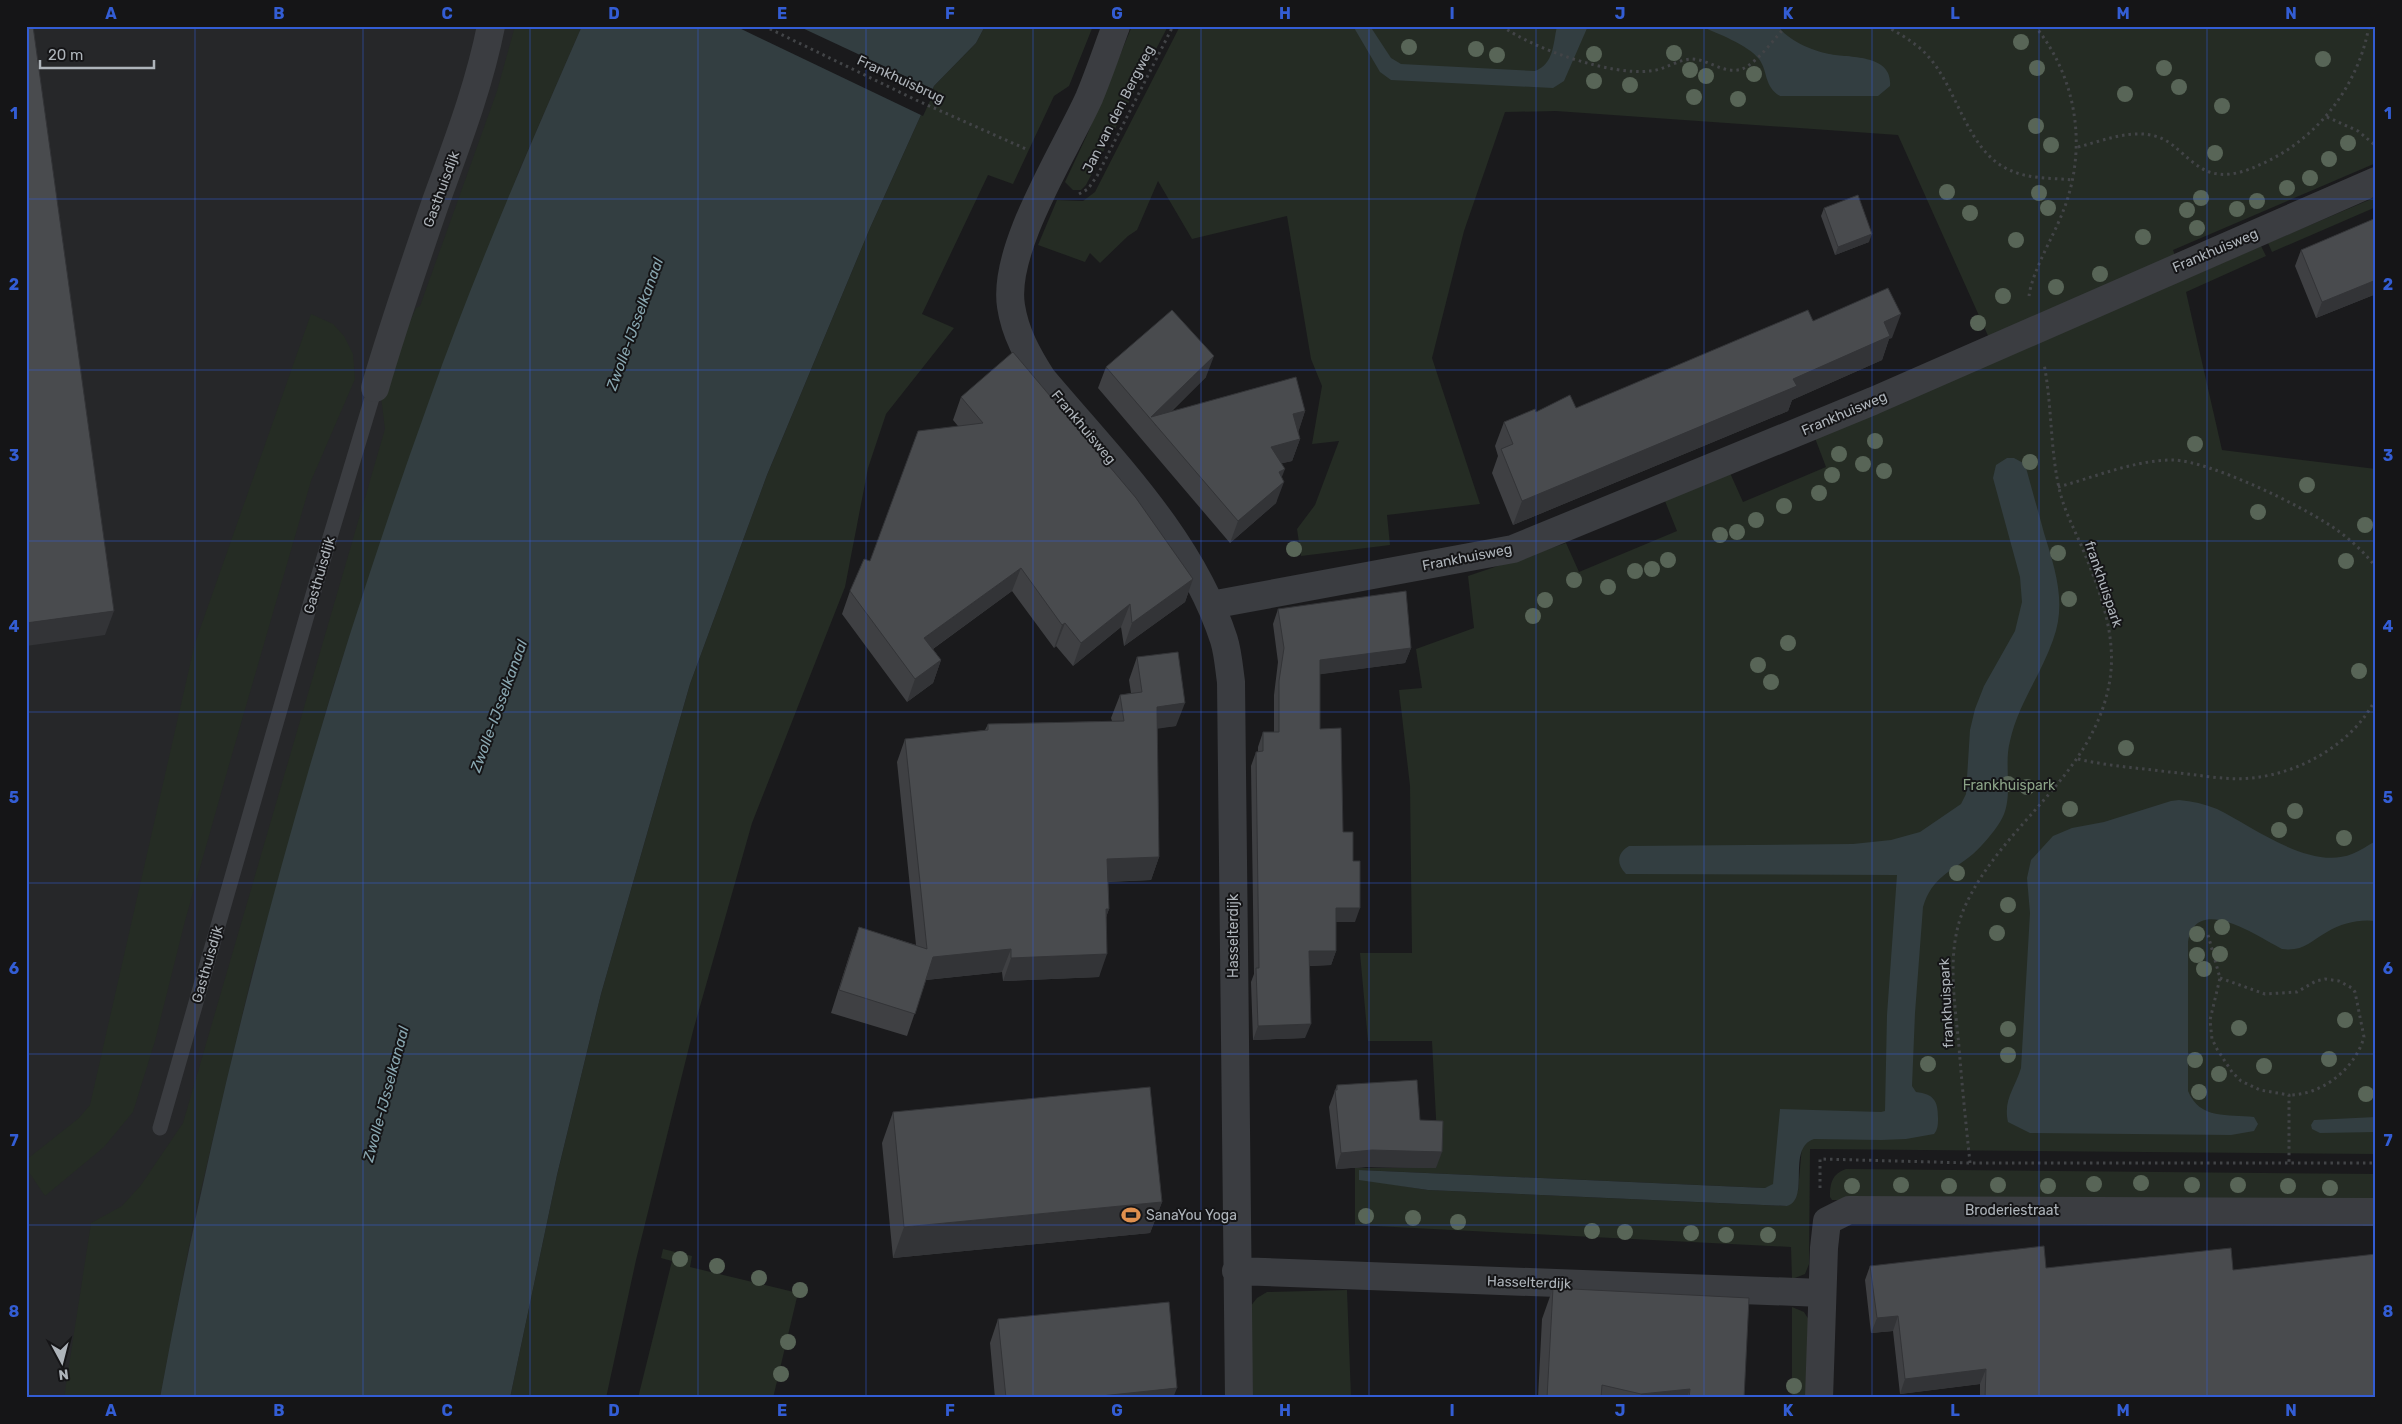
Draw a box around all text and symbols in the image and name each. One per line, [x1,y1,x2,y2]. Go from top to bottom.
text: A [105,4,117,23]
text: B [273,4,285,23]
text: C [441,4,453,23]
text: D [608,4,620,23]
text: E [777,4,787,23]
text: F [945,4,955,23]
text: G [1111,4,1123,23]
text: H [1279,4,1291,23]
text: I [1449,4,1455,23]
text: J [1615,4,1625,23]
text: K [1783,4,1794,23]
text: L [1950,4,1960,23]
text: M [2116,4,2130,23]
text: N [2285,4,2297,23]
scale bar [40,38,154,70]
street label: Jan van den Bergweg [1079,42,1158,176]
text: 20 m [48,46,83,64]
street label: Frankhuisbrug [854,52,947,107]
text: 1 [10,104,18,123]
text: 1 [2384,104,2392,123]
street label: Gasthuisdijk [420,148,463,230]
street label: Frankhuisweg [2170,225,2260,276]
water label: Zwolle-IJsselkanaal [602,255,667,394]
text: 2 [9,275,19,294]
text: 2 [2383,275,2393,294]
street label: Frankhuisweg [1048,387,1119,468]
street label: Frankhuisweg [1799,388,1889,439]
text: 3 [9,446,19,465]
text: 3 [2383,446,2393,465]
street label: Gasthuisdijk [300,534,339,616]
street label: frankhuispark [2081,539,2126,630]
street label: Frankhuisweg [1421,540,1513,575]
text: 4 [9,617,20,636]
text: 4 [2383,617,2394,636]
water label: Zwolle-IJsselkanaal [466,637,531,776]
park label: Frankhuispark [1963,777,2056,794]
text: 5 [9,788,19,807]
text: 5 [2383,788,2393,807]
street label: Hasselterdijk [1225,893,1242,978]
street label: Gasthuisdijk [188,923,227,1005]
street label: frankhuispark [1936,957,1957,1048]
text: 6 [9,959,19,978]
text: 6 [2383,959,2393,978]
water label: Zwolle-IJsselkanaal [359,1024,413,1165]
text: 7 [9,1131,19,1150]
text: 7 [2383,1131,2393,1150]
street label: Broderiestraat [1965,1202,2060,1219]
sports icon: SanaYou Yoga [1120,1204,1142,1226]
place label: SanaYou Yoga [1146,1207,1237,1224]
street label: Hasselterdijk [1487,1273,1572,1292]
text: 8 [9,1302,20,1321]
text: 8 [2383,1302,2394,1321]
north arrow [38,1336,88,1386]
text: N [57,1365,70,1383]
text: A [105,1401,117,1420]
text: B [273,1401,285,1420]
text: C [441,1401,453,1420]
text: D [608,1401,620,1420]
text: E [777,1401,787,1420]
text: F [945,1401,955,1420]
text: G [1111,1401,1123,1420]
text: H [1279,1401,1291,1420]
text: I [1449,1401,1455,1420]
text: J [1615,1401,1625,1420]
text: K [1783,1401,1794,1420]
text: L [1950,1401,1960,1420]
text: M [2116,1401,2130,1420]
text: N [2285,1401,2297,1420]

